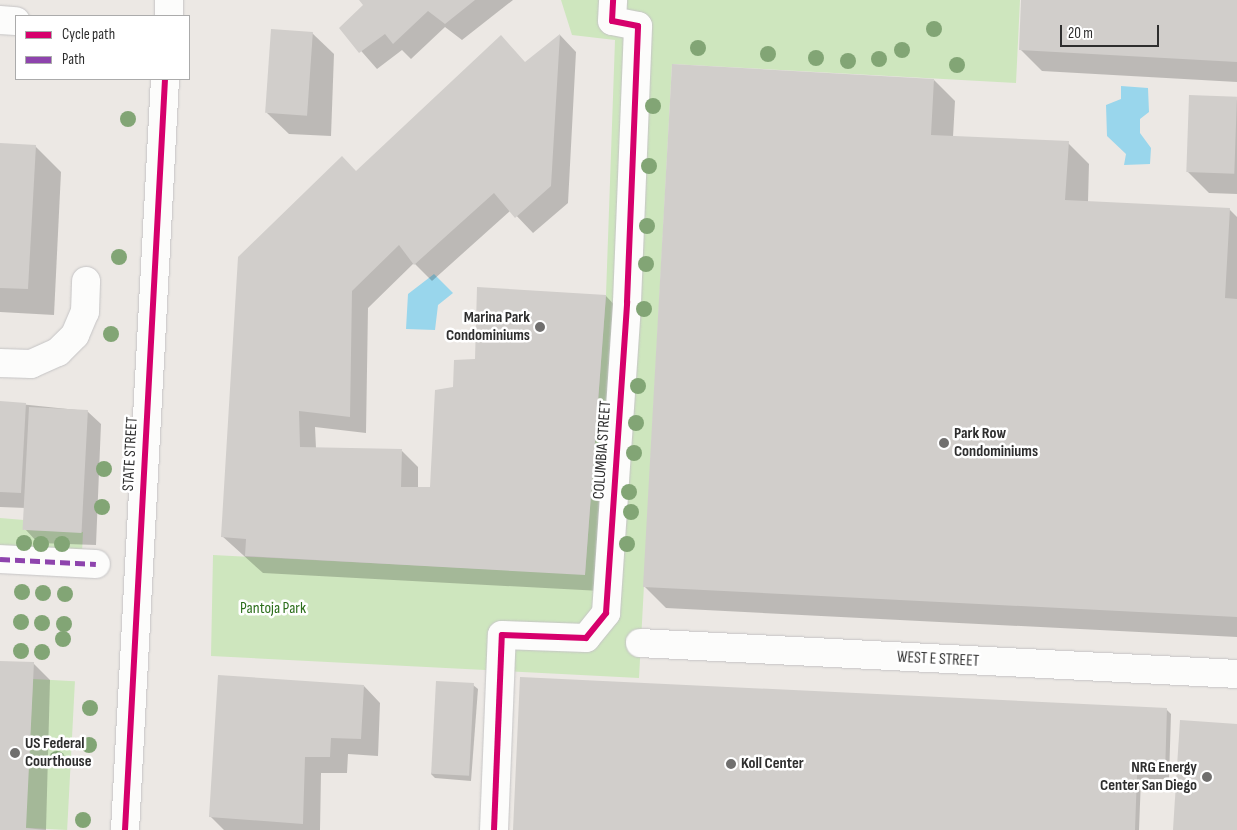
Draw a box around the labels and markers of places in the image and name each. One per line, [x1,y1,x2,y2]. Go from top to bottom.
place label: Marina Park Condominiums [446,308,530,346]
marker: Marina Park Condominiums [534,321,546,333]
place label: Park Row Condominiums [954,424,1038,462]
marker: Park Row Condominiums [938,437,950,449]
place label: US Federal Courthouse [25,734,92,772]
marker: US Federal Courthouse [9,747,21,759]
place label: Koll Center [741,754,804,774]
marker: Koll Center [725,758,737,770]
place label: NRG Energy Center San Diego [1100,758,1197,796]
marker: NRG Energy Center San Diego [1201,771,1213,783]

